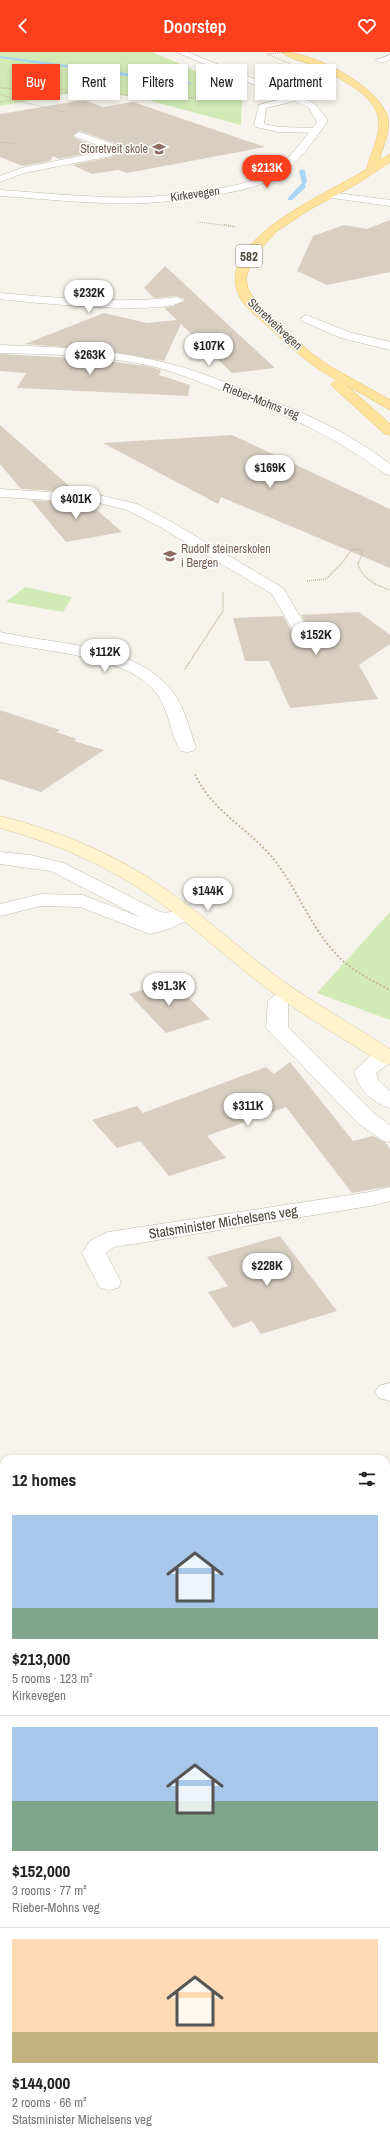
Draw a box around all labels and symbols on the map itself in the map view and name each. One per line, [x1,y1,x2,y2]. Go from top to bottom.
place label: Storetveit skole [80,141,148,157]
school or university icon: Storetveit skole [151,141,167,157]
pin: $213K [239,155,295,189]
street label: Kirkevegen [169,183,221,205]
road number: 582 [236,245,262,267]
pin: $232K [61,280,117,314]
street label: Storetveitvegen [244,295,306,353]
pin: $107K [181,333,237,367]
pin: $263K [62,342,118,376]
street label: Rieber-Mohns veg [220,379,302,423]
pin: $169K [242,455,298,489]
pin: $401K [48,486,104,520]
place label: Rudolf steinerskolen i Bergen [181,541,271,571]
school or university icon: Rudolf steinerskolen i Bergen [162,548,178,564]
pin: $152K [288,622,344,656]
pin: $112K [77,639,133,673]
pin: $144K [180,878,236,912]
pin: $91.3K [136,973,202,1007]
pin: $311K [220,1093,276,1127]
street label: Statsminister Michelsens veg [147,1201,299,1243]
pin: $228K [239,1253,295,1287]

